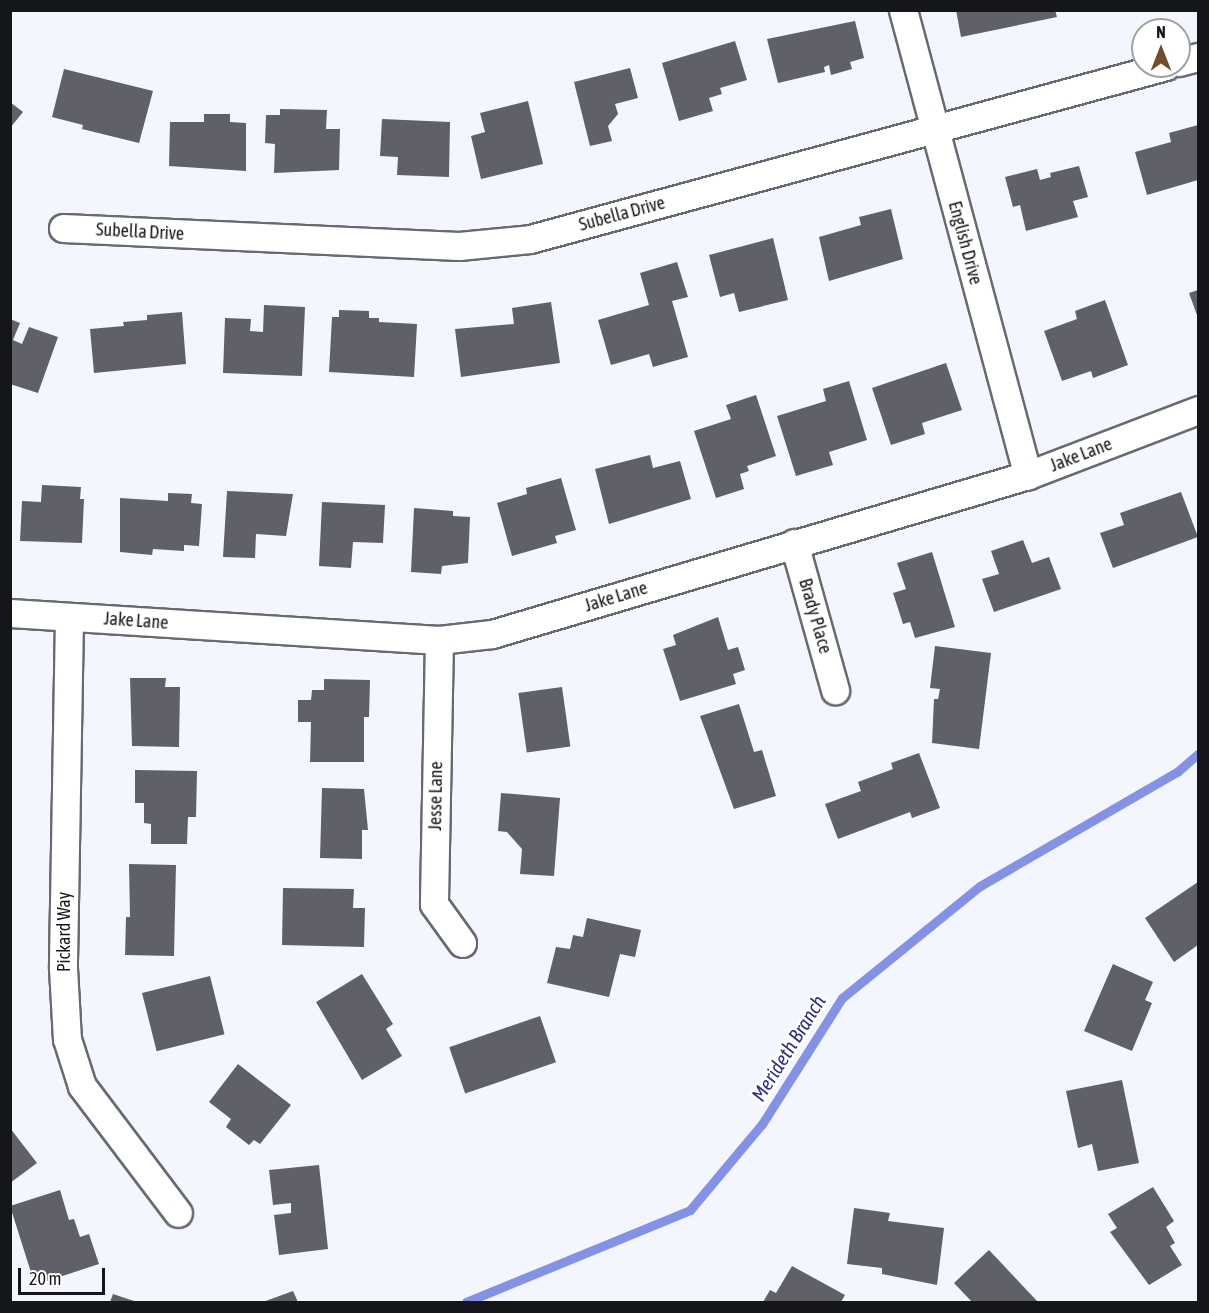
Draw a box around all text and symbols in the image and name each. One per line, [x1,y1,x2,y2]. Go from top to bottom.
north arrow [1131,18,1191,78]
text: N [1156,23,1166,41]
street label: Subella Drive [577,192,667,236]
street label: English Drive [943,199,987,287]
street label: Subella Drive [95,219,185,245]
street label: Jake Lane [1047,433,1115,477]
street label: Brady Place [794,576,836,656]
street label: Jake Lane [582,577,650,617]
street label: Jake Lane [103,608,169,634]
street label: Jesse Lane [425,761,447,831]
street label: Pickard Way [53,892,75,972]
water label: Merideth Branch [746,990,830,1106]
scale bar [21,1256,108,1294]
text: 20 m [29,1268,61,1289]

